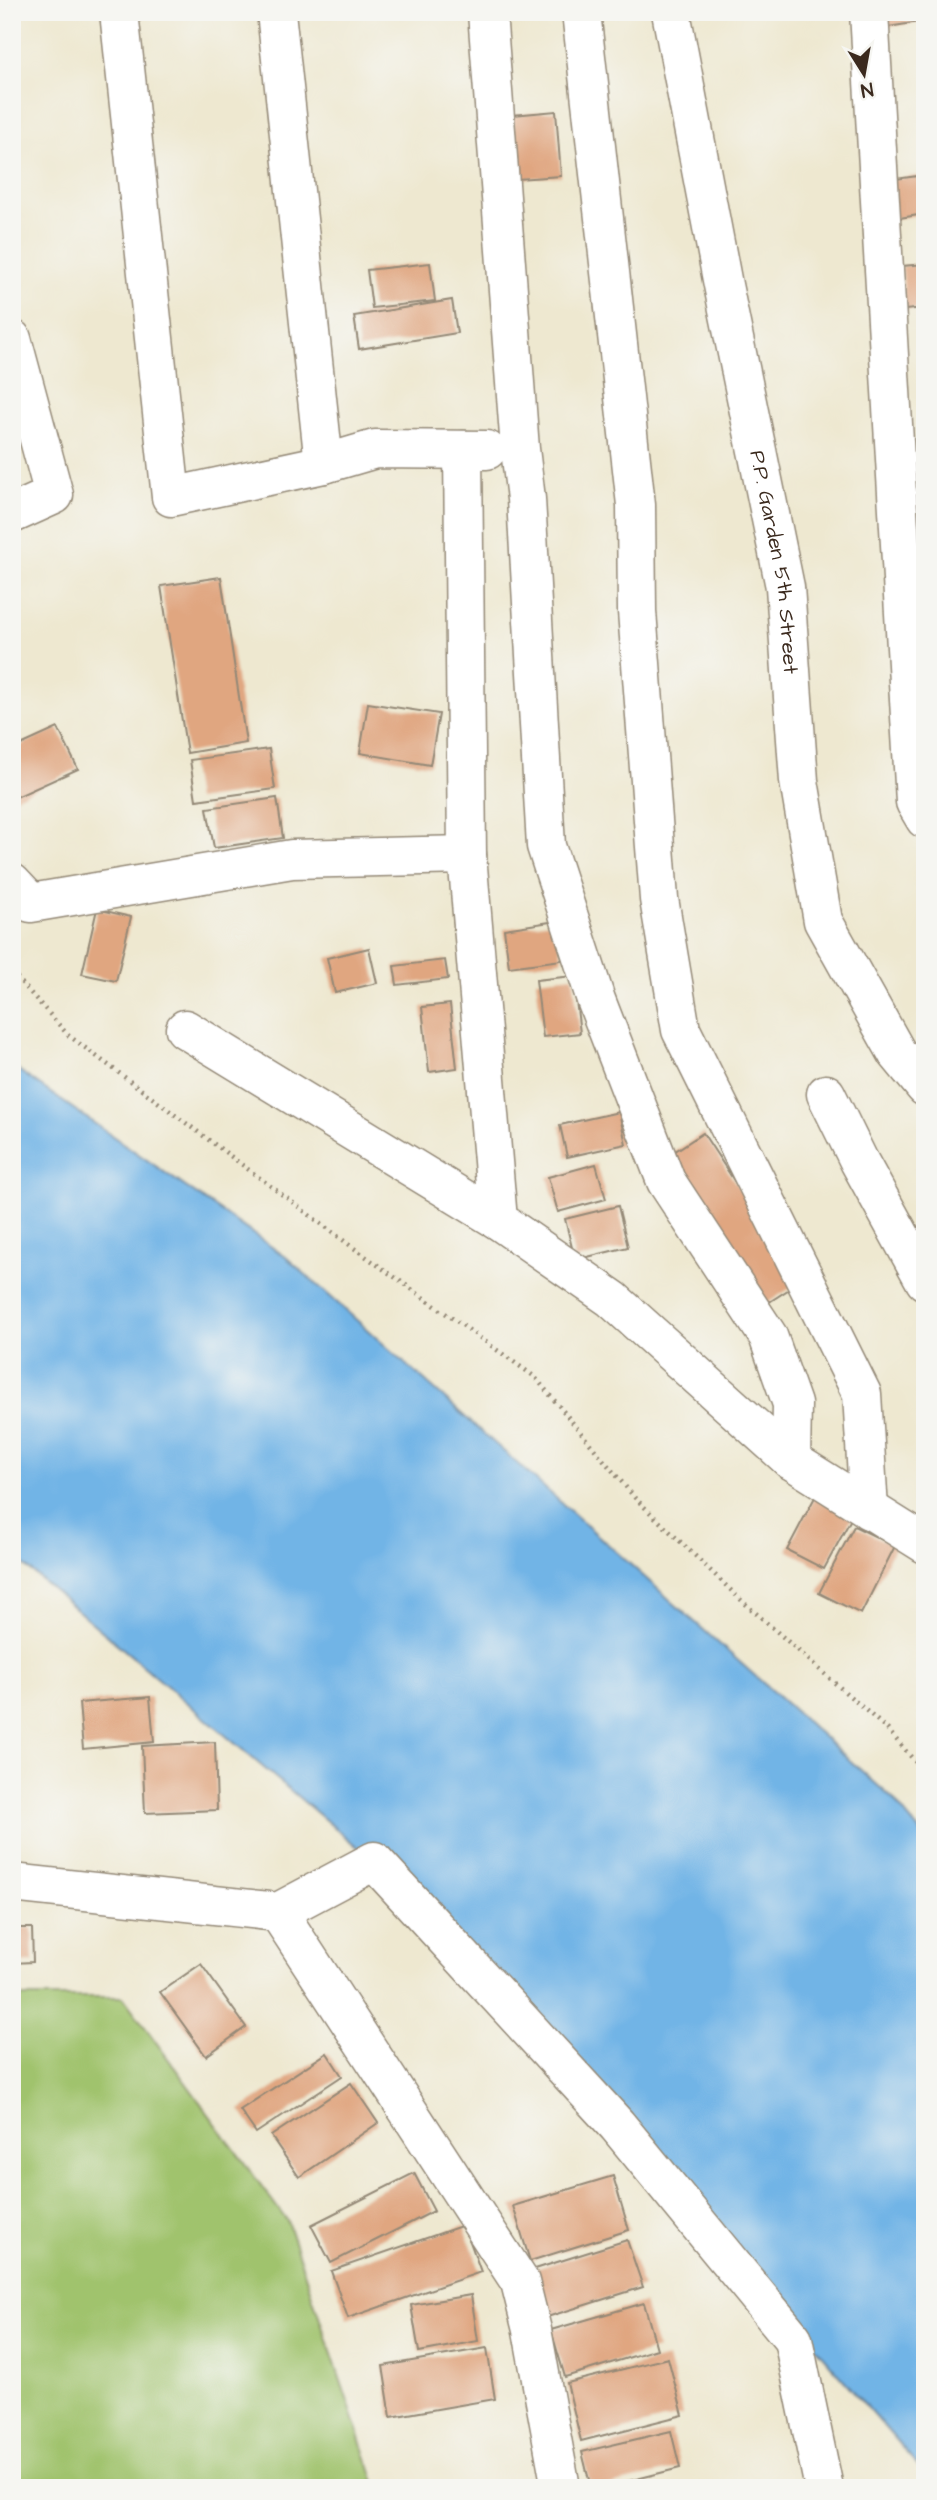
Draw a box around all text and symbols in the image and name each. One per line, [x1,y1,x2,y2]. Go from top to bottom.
north arrow [828,38,898,108]
text: N [858,75,875,104]
street label: P.P. Garden 5th Street [742,448,805,675]

